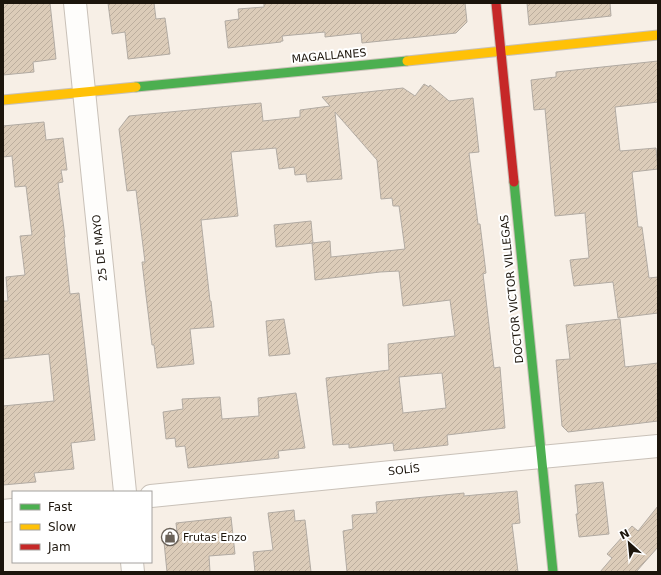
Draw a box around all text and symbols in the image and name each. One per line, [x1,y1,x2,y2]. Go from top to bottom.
street label: MAGALLANES [291,46,367,66]
street label: 25 DE MAYO [90,213,110,282]
street label: DOCTOR VICTOR VILLEGAS [498,214,526,364]
street label: SOLÍS [387,462,421,478]
legend [12,491,152,563]
text: Fast [48,500,72,514]
text: Slow [48,520,76,534]
north arrow [609,523,649,563]
shop icon: Frutas Enzo [160,527,180,547]
text: N [618,527,632,542]
place label: Frutas Enzo [183,531,247,544]
text: Jam [47,540,71,554]

